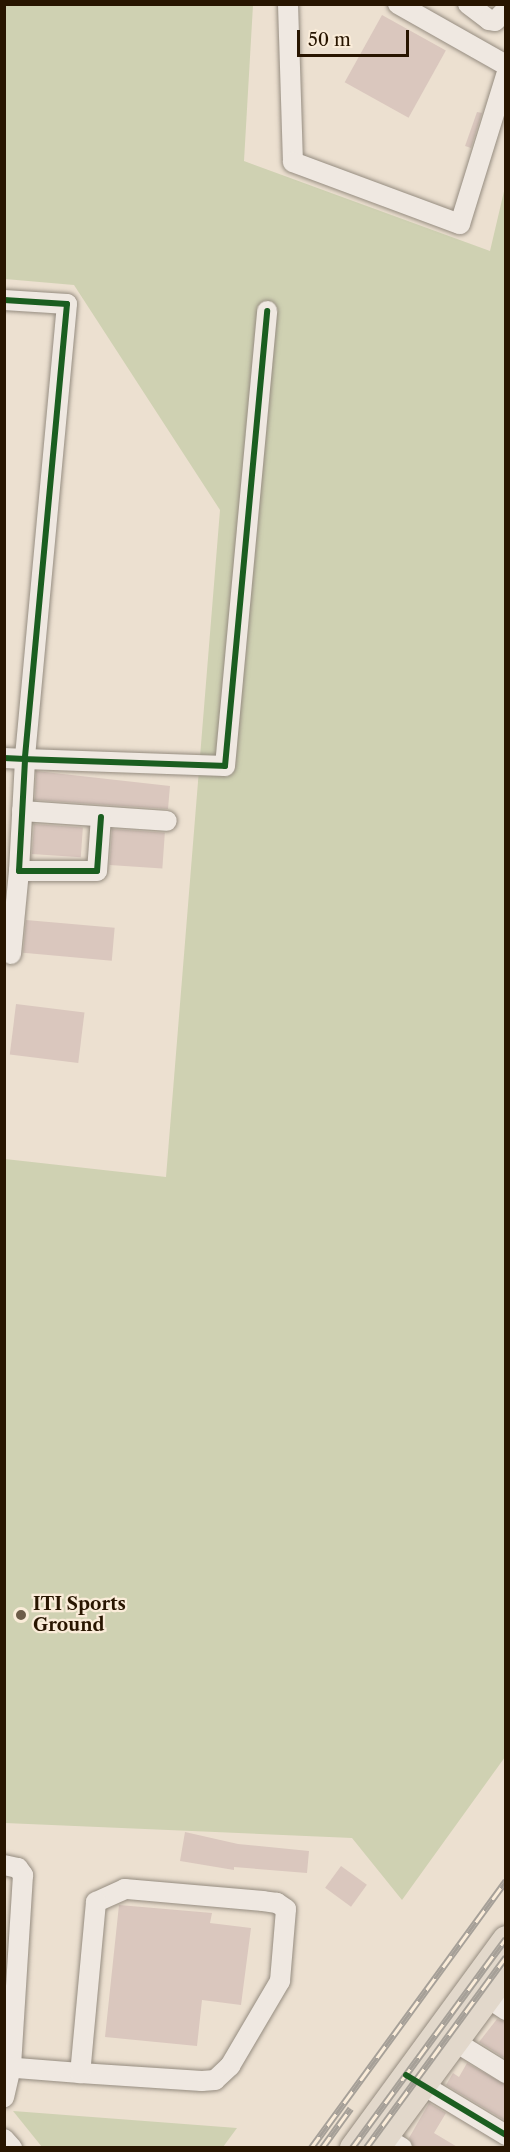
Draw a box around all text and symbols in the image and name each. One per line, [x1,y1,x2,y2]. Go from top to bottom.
scale bar [300,18,412,56]
text: 50 m [308,29,351,51]
place label: ITI Sports Ground [33,1594,126,1636]
marker: ITI Sports Ground [14,1608,28,1622]

